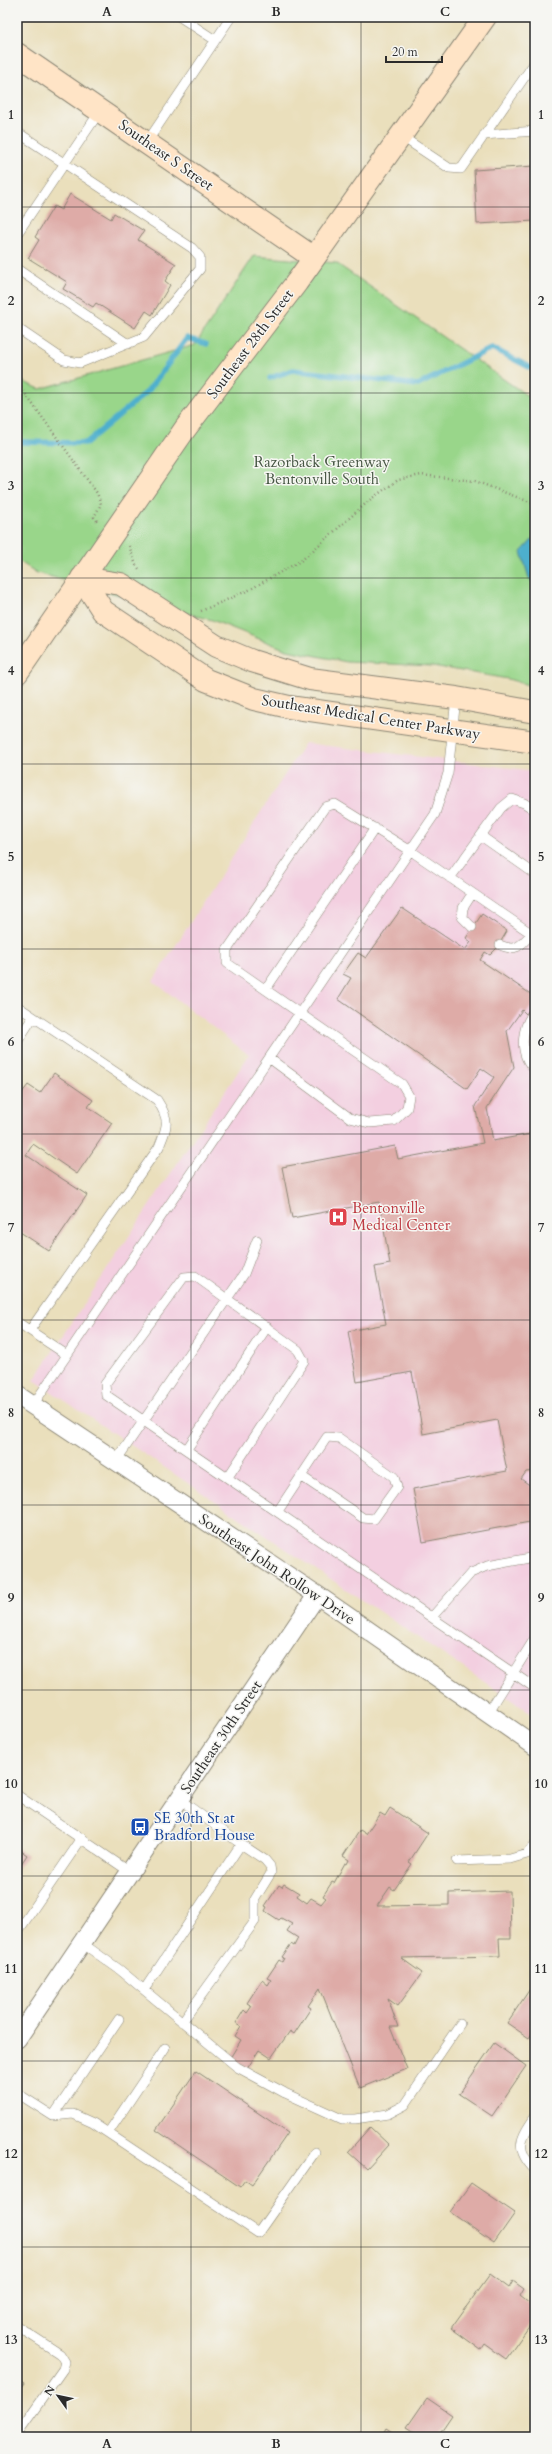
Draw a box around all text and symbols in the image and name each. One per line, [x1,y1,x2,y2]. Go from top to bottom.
text: A [102,3,112,21]
text: B [271,3,281,21]
text: C [440,3,450,21]
scale bar [386,38,442,64]
text: 20 m [392,44,419,60]
text: 1 [8,106,14,124]
text: 1 [538,106,544,124]
street label: Southeast S Street [115,115,218,195]
street label: Southeast 28th Street [202,285,298,403]
text: 2 [8,292,15,310]
text: 2 [538,292,545,310]
park label: Razorback Greenway Bentonville South [254,452,390,489]
text: 3 [8,477,15,495]
text: 3 [538,477,545,495]
text: 4 [8,662,15,680]
text: 4 [538,662,545,680]
street label: Southeast Medical Center Parkway [260,690,482,744]
text: 5 [8,848,14,866]
text: 5 [538,848,544,866]
text: 6 [8,1033,15,1051]
text: 6 [538,1033,545,1051]
place label: Bentonville Medical Center [352,1198,451,1235]
hospital icon: Bentonville Medical Center [327,1206,349,1228]
text: 7 [8,1219,15,1237]
text: 7 [538,1219,545,1237]
text: 8 [8,1404,14,1422]
text: 8 [538,1404,544,1422]
street label: Southeast John Rollow Drive [195,1509,359,1629]
text: 9 [8,1589,15,1607]
text: 9 [538,1589,545,1607]
street label: Southeast 30th Street [176,1676,266,1797]
text: 10 [4,1775,18,1793]
text: 10 [534,1775,548,1793]
place label: SE 30th St at Bradford House [154,1808,255,1845]
bus stop icon: SE 30th St at Bradford House [129,1816,151,1838]
text: 11 [4,1960,18,1978]
text: 11 [534,1960,548,1978]
text: 12 [4,2145,18,2163]
text: 12 [534,2145,548,2163]
text: 13 [4,2331,18,2349]
text: 13 [534,2331,548,2349]
north arrow [38,2376,78,2416]
text: N [41,2382,59,2399]
text: A [102,2435,112,2453]
text: B [271,2435,281,2453]
text: C [440,2435,450,2453]

